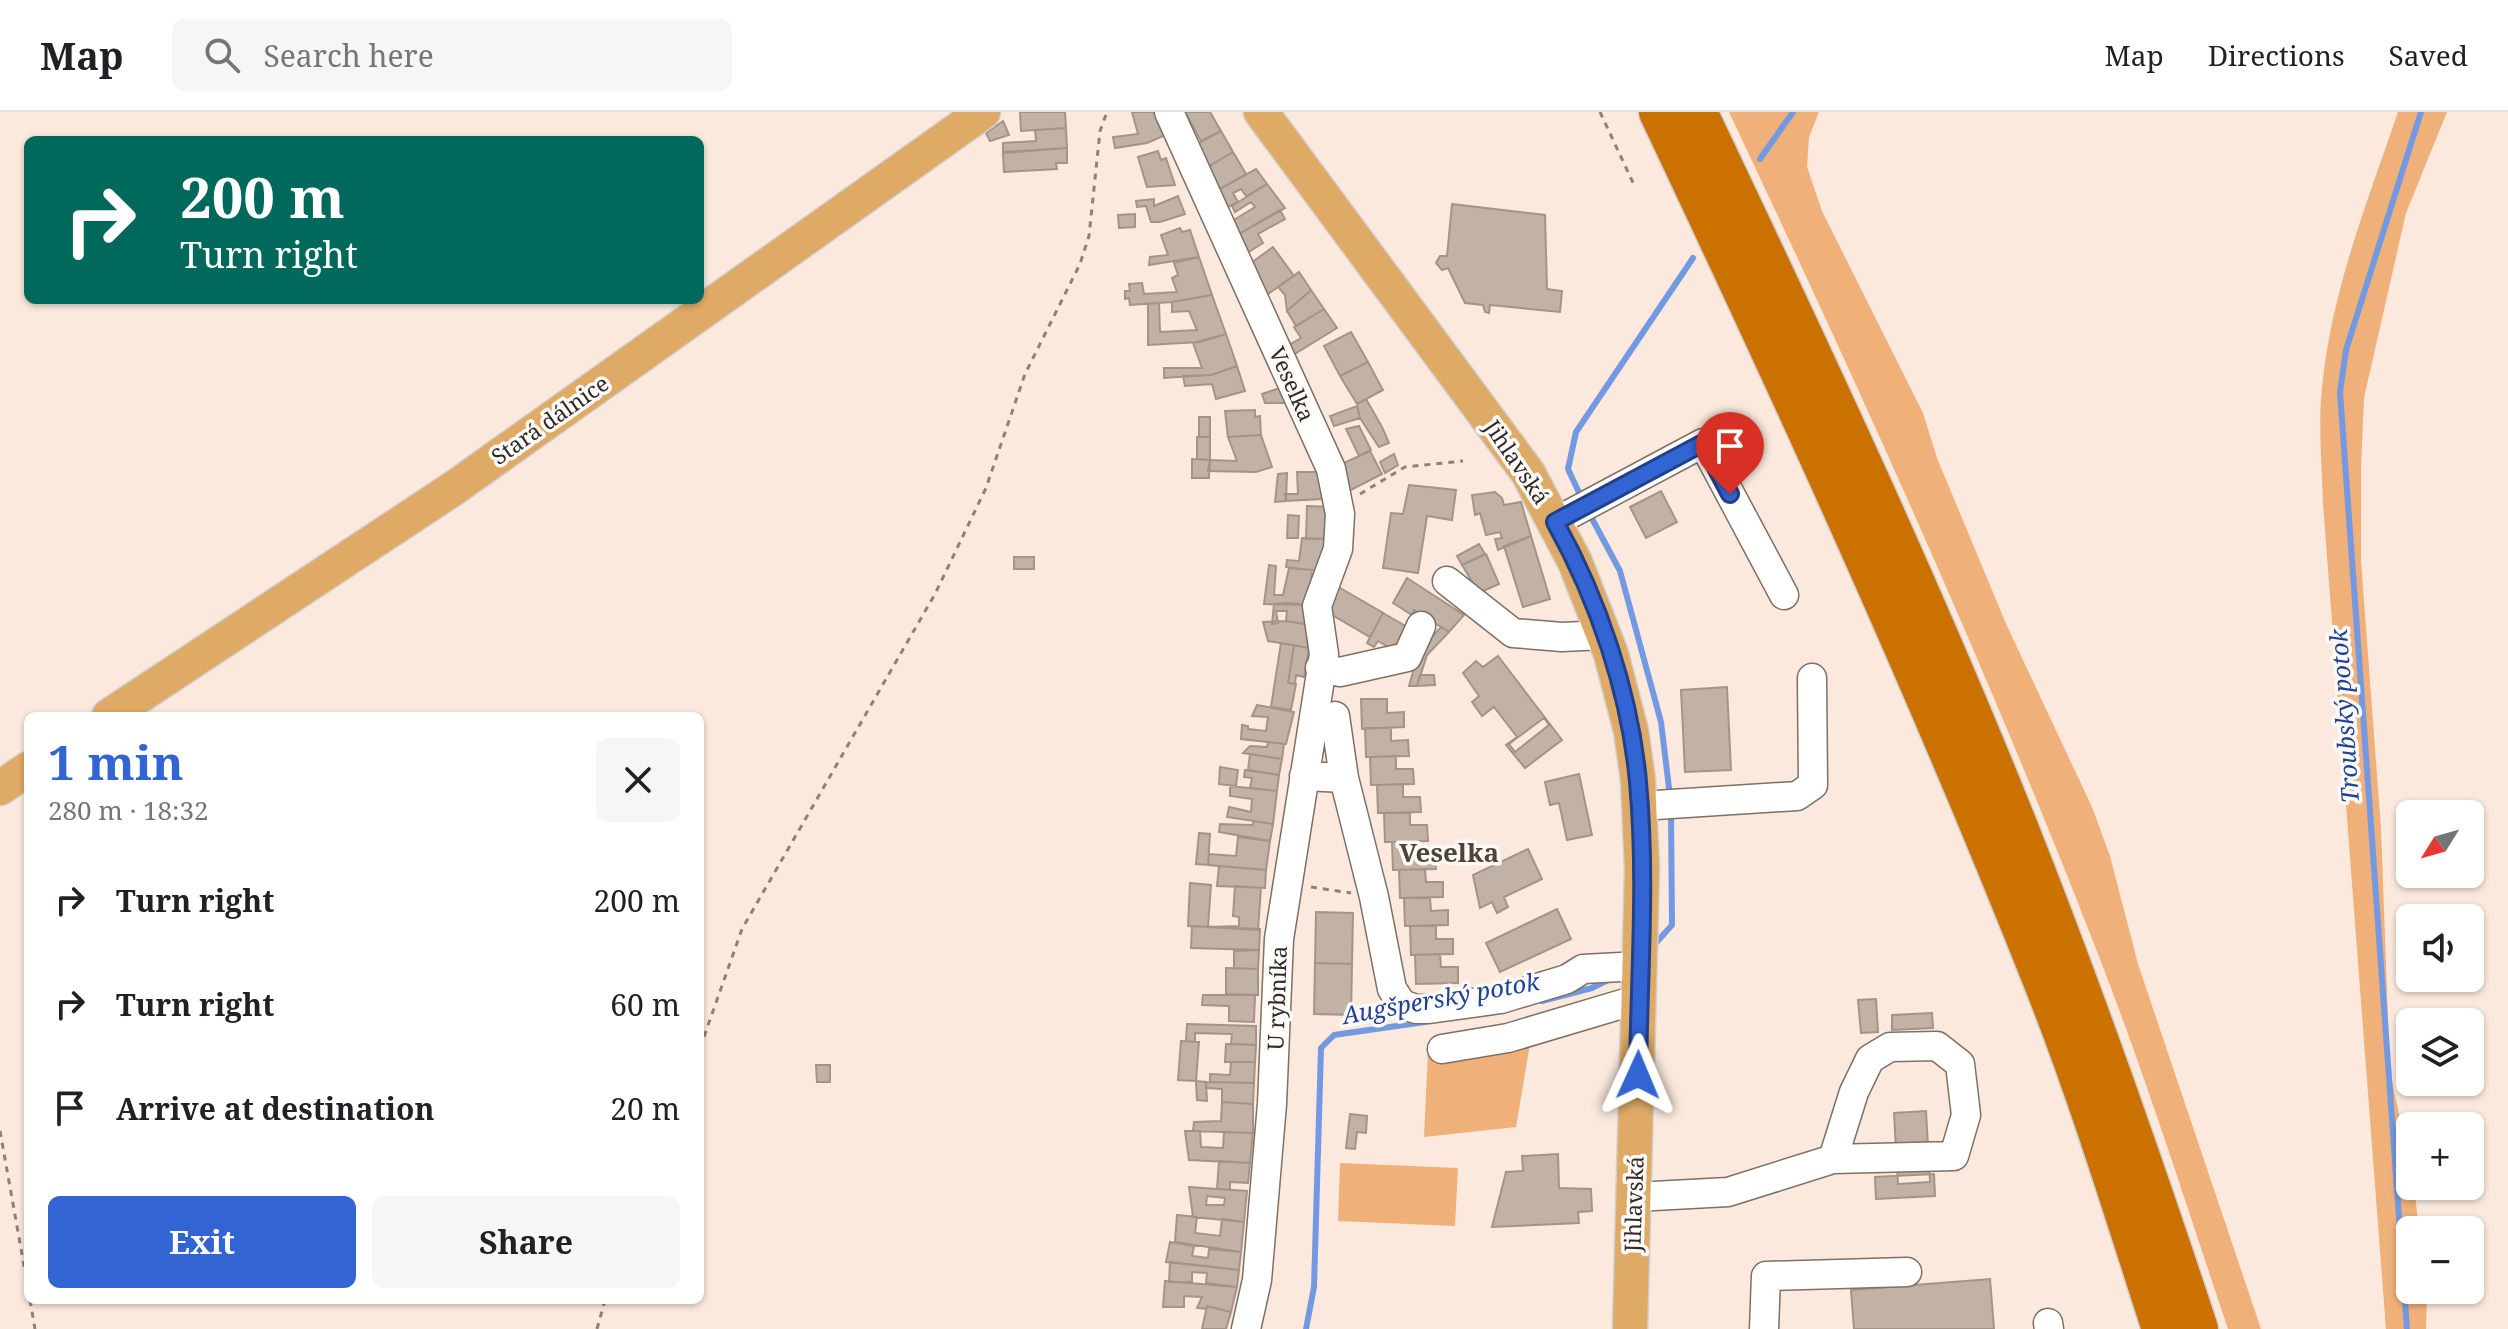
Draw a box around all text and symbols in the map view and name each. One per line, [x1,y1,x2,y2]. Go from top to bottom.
search box [172,19,732,91]
text: Map [40,29,124,81]
icon: search [200,33,244,77]
text: Search here [264,35,434,76]
text: Map [2104,36,2164,74]
text: Directions [2208,36,2345,74]
text: Saved [2389,36,2468,74]
text: 200 m [180,158,345,234]
icon: right [48,168,152,272]
text: Turn right [180,230,358,279]
street label: Veselka [1263,341,1323,426]
street label: Stará dálnice [485,368,614,471]
street label: Jihlavská [1478,412,1557,510]
pin [1696,412,1764,494]
icon: arrive [1708,424,1752,468]
water label: Troubský potok [2321,626,2366,804]
text: 1 min [48,729,184,794]
button: close [596,738,680,822]
text: 280 m · 18:32 [48,792,209,828]
north arrow [2396,800,2484,888]
map controls [2396,800,2484,1304]
district label: Veselka [1399,834,1499,870]
icon: right [48,878,92,922]
text: Turn right [116,880,274,921]
text: 200 m [594,880,680,921]
button: sound [2396,904,2484,992]
street label: U rybníka [1259,945,1293,1051]
water label: Augšperský potok [1338,964,1543,1031]
icon: right [48,982,92,1026]
text: Turn right [116,984,274,1025]
text: 60 m [610,984,680,1025]
button: layers [2396,1008,2484,1096]
position arrow [1596,1033,1680,1117]
icon: arrive [48,1086,92,1130]
text: Arrive at destination [116,1088,435,1129]
text: 20 m [610,1088,680,1129]
button: + [2396,1112,2484,1200]
street label: Jihlavská [1616,1155,1650,1253]
button: Exit [48,1196,356,1288]
button: Share [372,1196,680,1288]
button: − [2396,1216,2484,1304]

